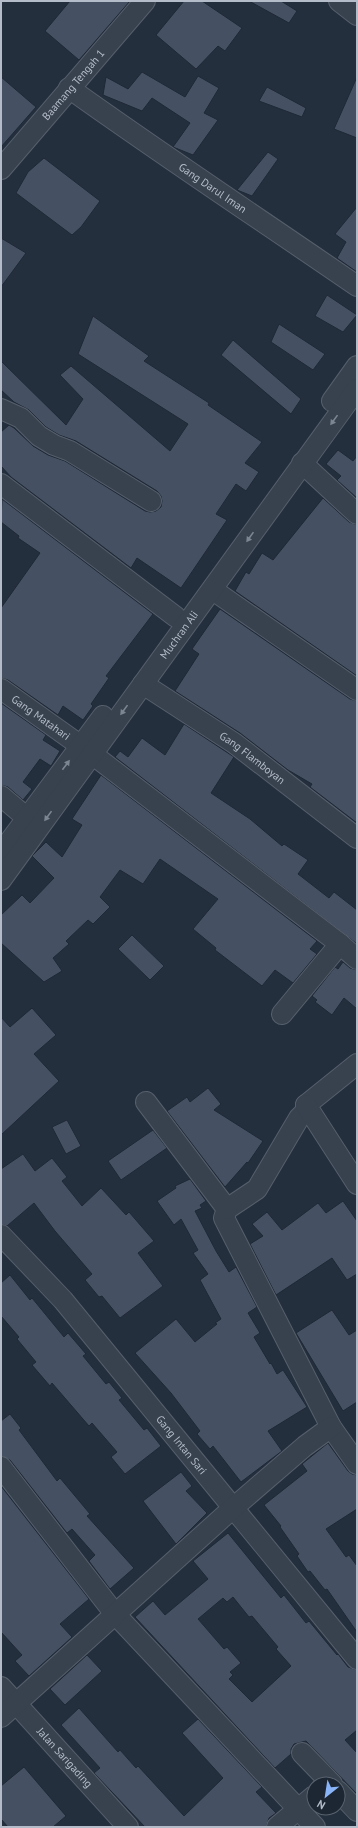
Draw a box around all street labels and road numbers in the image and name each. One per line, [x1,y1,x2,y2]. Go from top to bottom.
street label: Baamang Tengah 1 [39,46,108,123]
street label: Gang Darul Iman [176,160,249,216]
street label: Muchran Ali [157,608,201,662]
street label: Gang Matahari [9,692,73,743]
street label: Gang Flamboyan [217,729,288,787]
street label: Gang Intan Sari [153,1412,210,1477]
street label: Jalan Sarigading [33,1724,96,1790]

